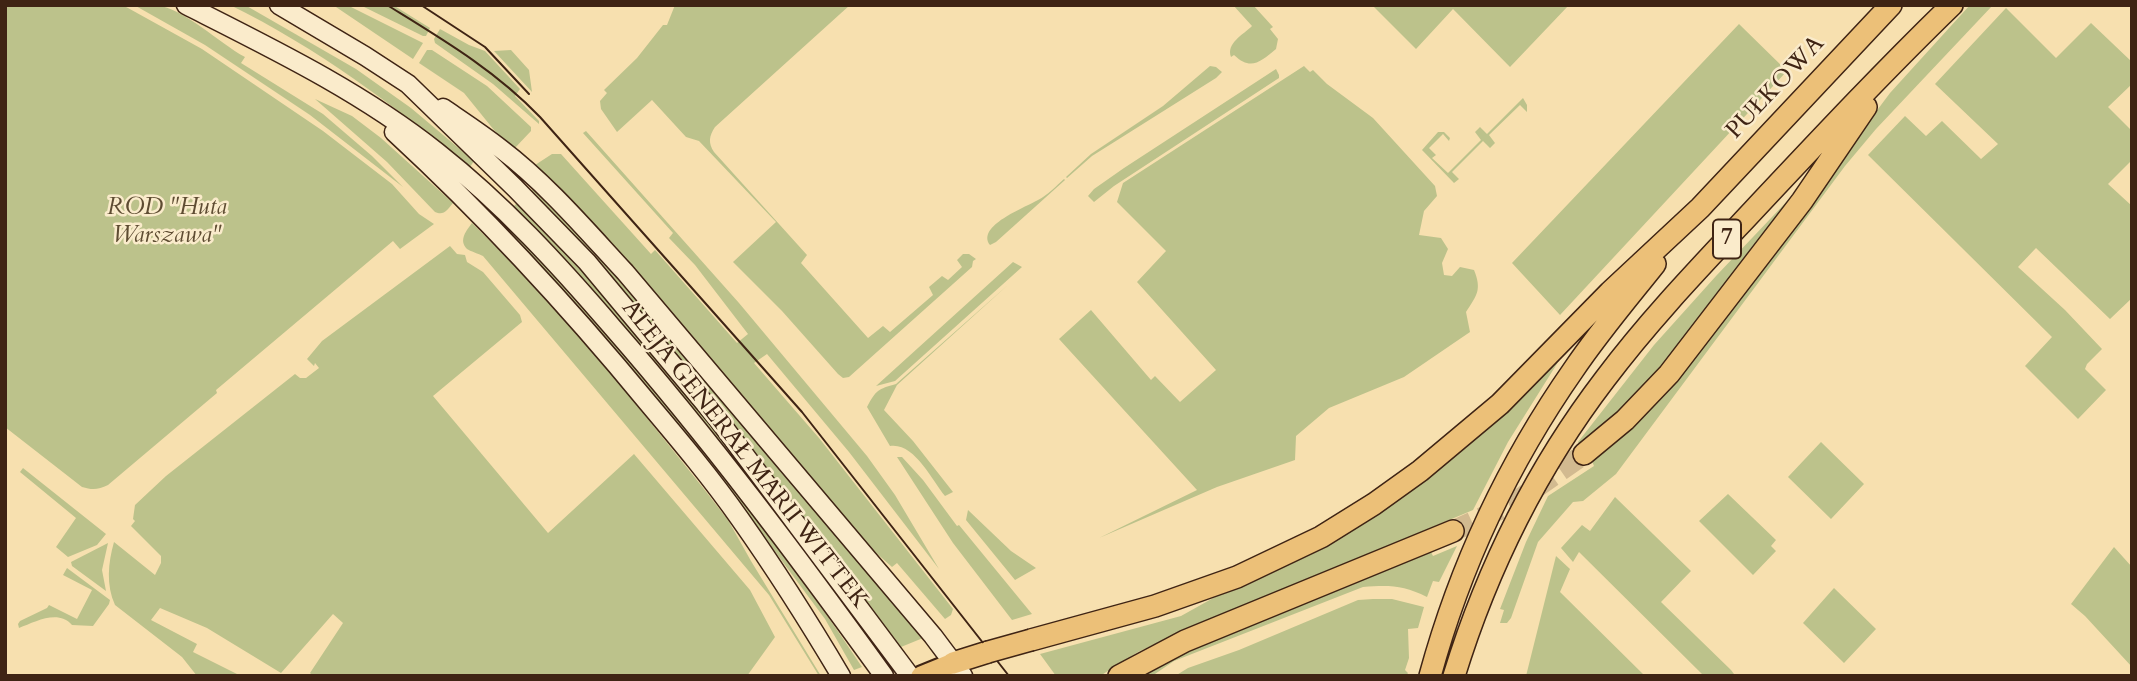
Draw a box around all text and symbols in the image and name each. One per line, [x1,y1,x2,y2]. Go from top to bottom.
street label: PUŁKOWA [1721,30,1831,146]
park label: ROD "Huta Warszawa" [107,194,227,250]
road number: 7 [1713,220,1741,258]
street label: ALEJA GENERAŁ MARII WITTEK [615,295,873,615]

